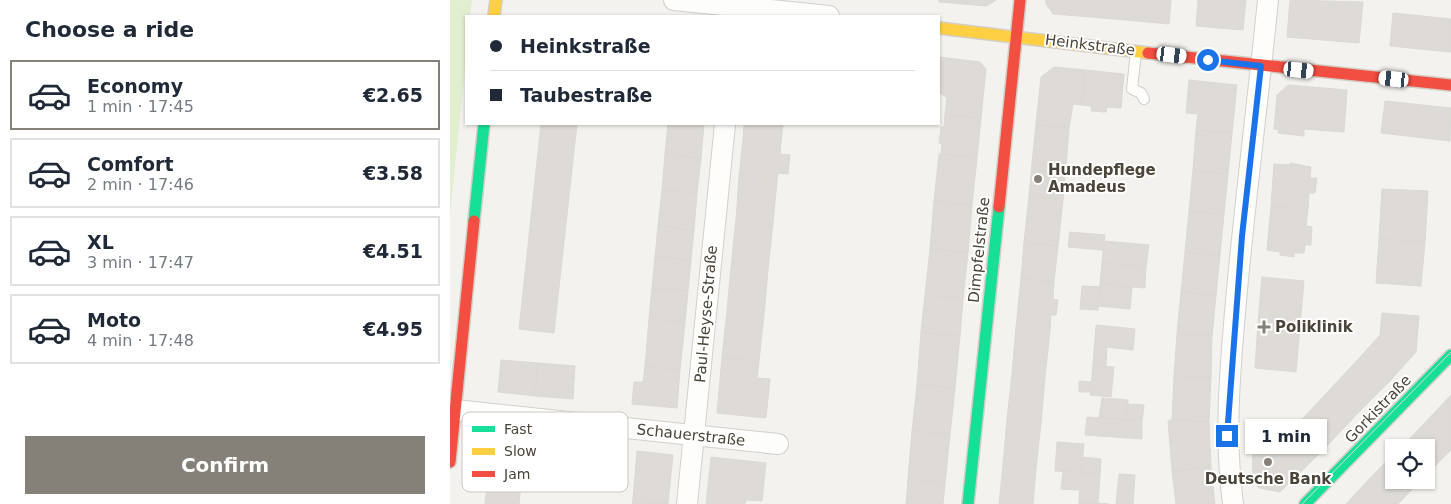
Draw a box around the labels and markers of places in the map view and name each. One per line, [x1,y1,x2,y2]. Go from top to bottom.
place label: Hundepflege Amadeus [1048,161,1156,196]
marker: Hundepflege Amadeus [1032,173,1044,185]
place label: Poliklinik [1275,318,1354,336]
marker: Poliklinik [1257,320,1271,334]
marker: Deutsche Bank [1262,456,1274,468]
place label: Deutsche Bank [1205,470,1332,488]

